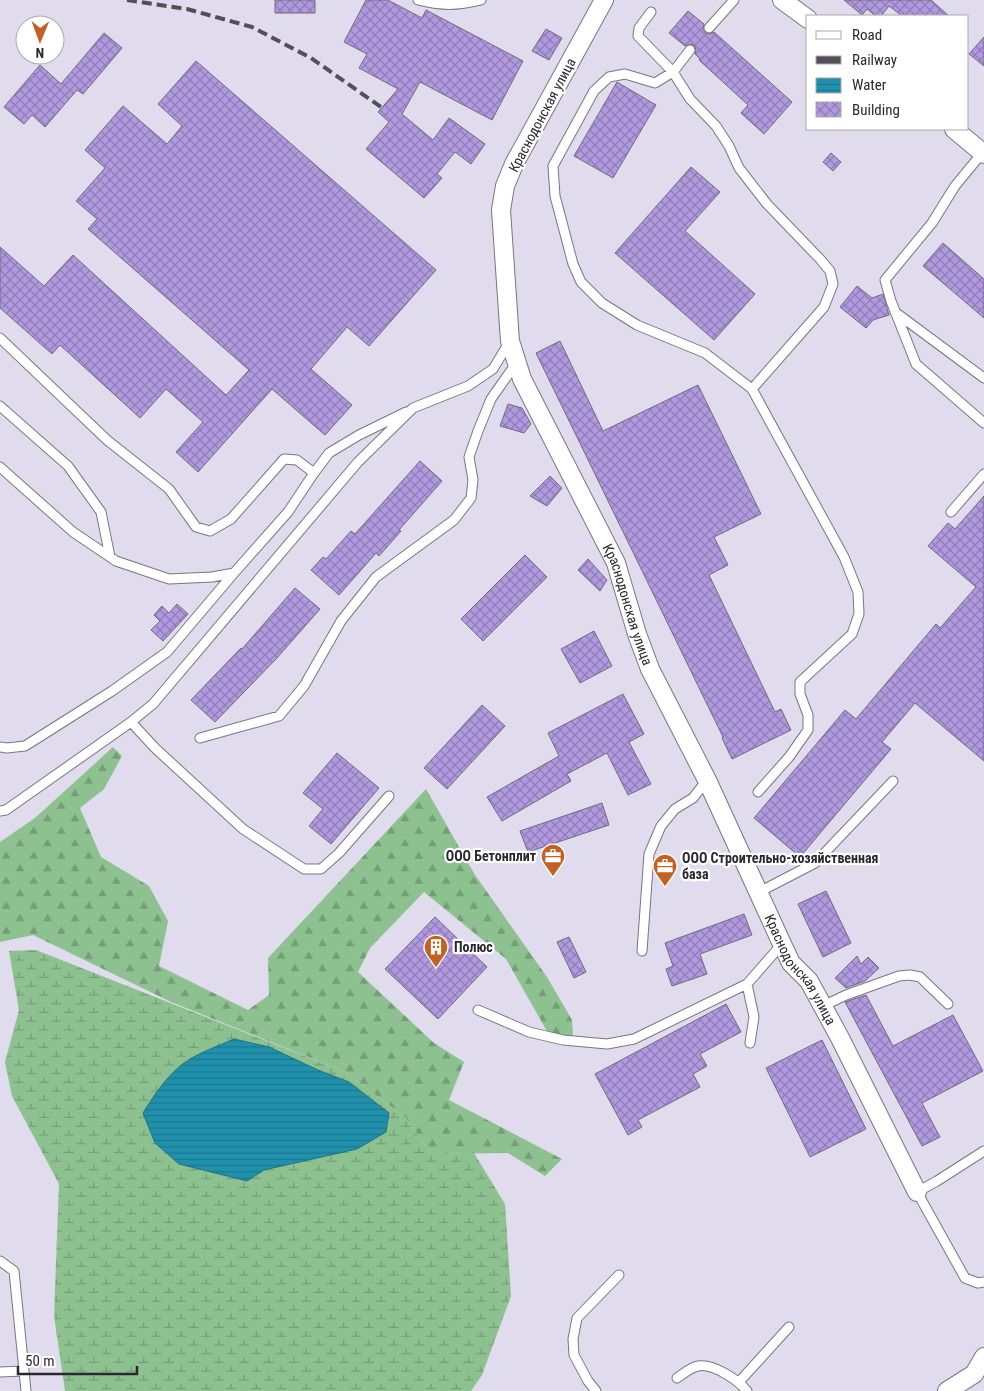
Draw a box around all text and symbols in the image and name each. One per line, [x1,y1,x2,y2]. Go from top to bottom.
north arrow [15,15,65,65]
legend [806,15,969,130]
text: Road [852,26,882,44]
text: N [35,45,44,61]
text: Railway [852,51,897,69]
street label: Краснодонская улица [505,55,579,175]
text: Water [852,76,887,94]
text: Building [852,101,900,119]
street label: Краснодонская улица [600,541,656,667]
office icon: ООО Бетонплит [540,843,566,877]
place label: ООО Бетонплит [446,848,537,864]
place label: ООО Строительно-хозяйственная база [682,850,879,882]
office icon: ООО Строительно-хозяйственная база [652,853,678,887]
street label: Краснодонская улица [761,912,839,1027]
building icon: Полюс [423,934,449,968]
place label: Полюс [454,939,493,955]
scale bar [18,1344,136,1376]
text: 50 m [25,1352,55,1370]

